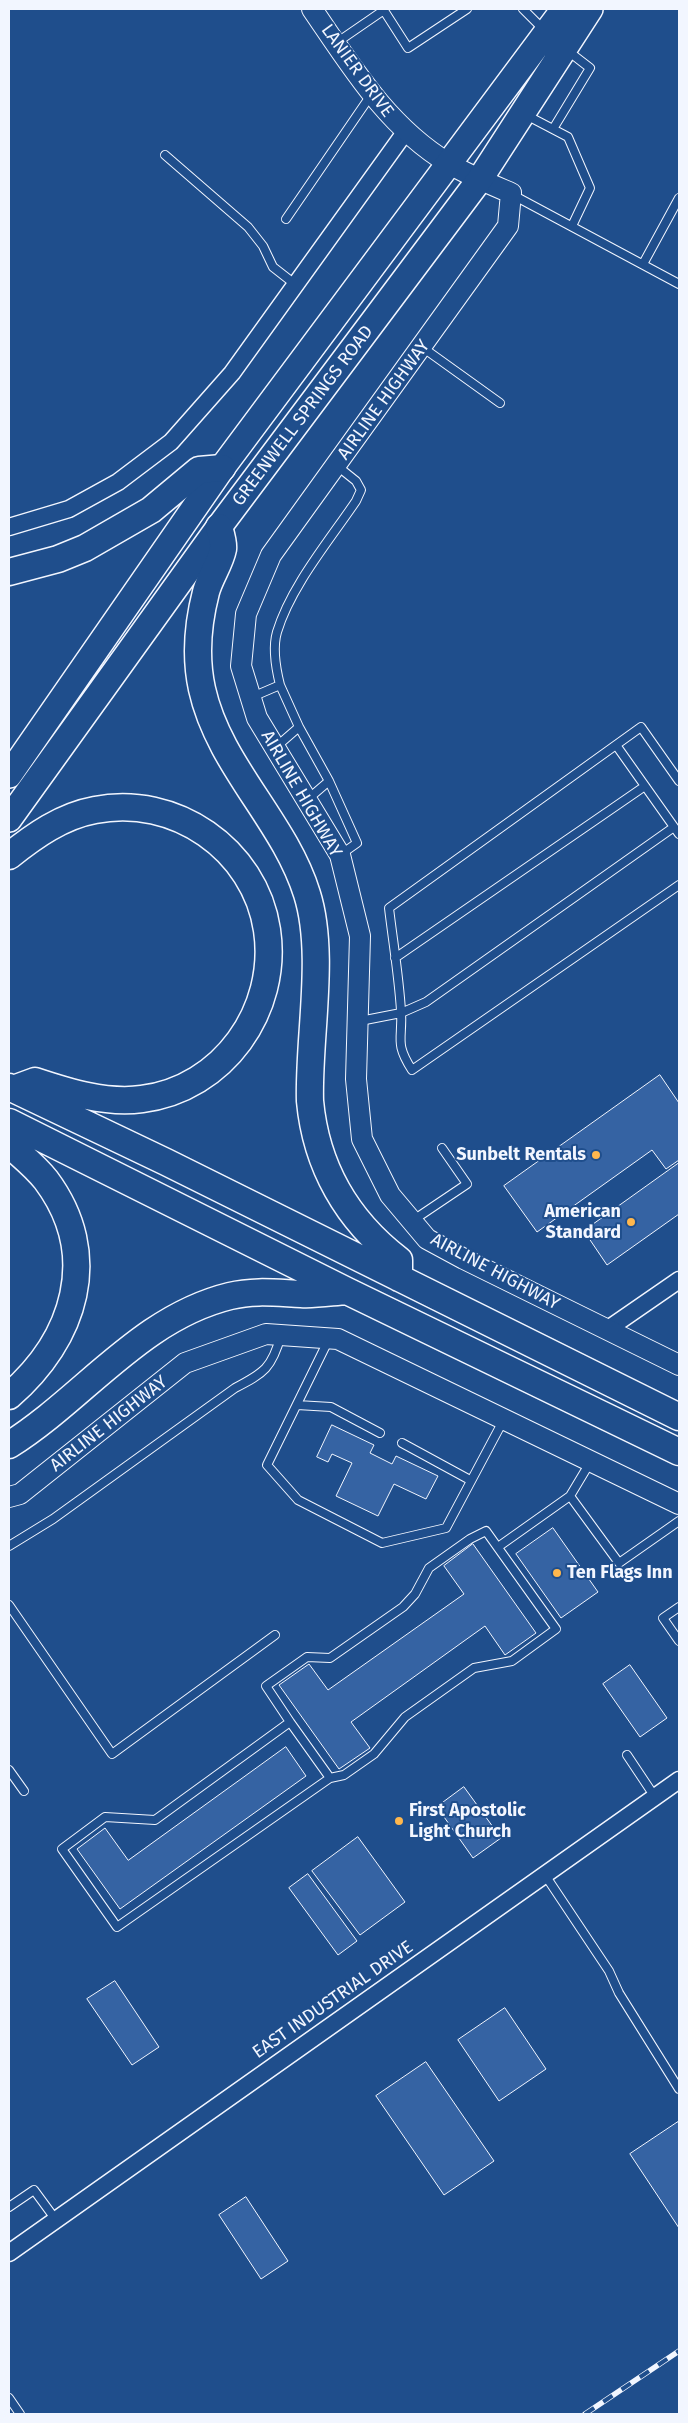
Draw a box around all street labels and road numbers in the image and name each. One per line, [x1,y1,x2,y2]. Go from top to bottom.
street label: LANIER DRIVE [316,20,398,122]
street label: GREENWELL SPRINGS ROAD [228,321,378,511]
street label: AIRLINE HIGHWAY [333,336,435,464]
street label: AIRLINE HIGHWAY [256,727,346,861]
street label: AIRLINE HIGHWAY [427,1229,563,1315]
street label: AIRLINE HIGHWAY [46,1372,172,1476]
street label: EAST INDUSTRIAL DRIVE [249,1936,417,2064]

